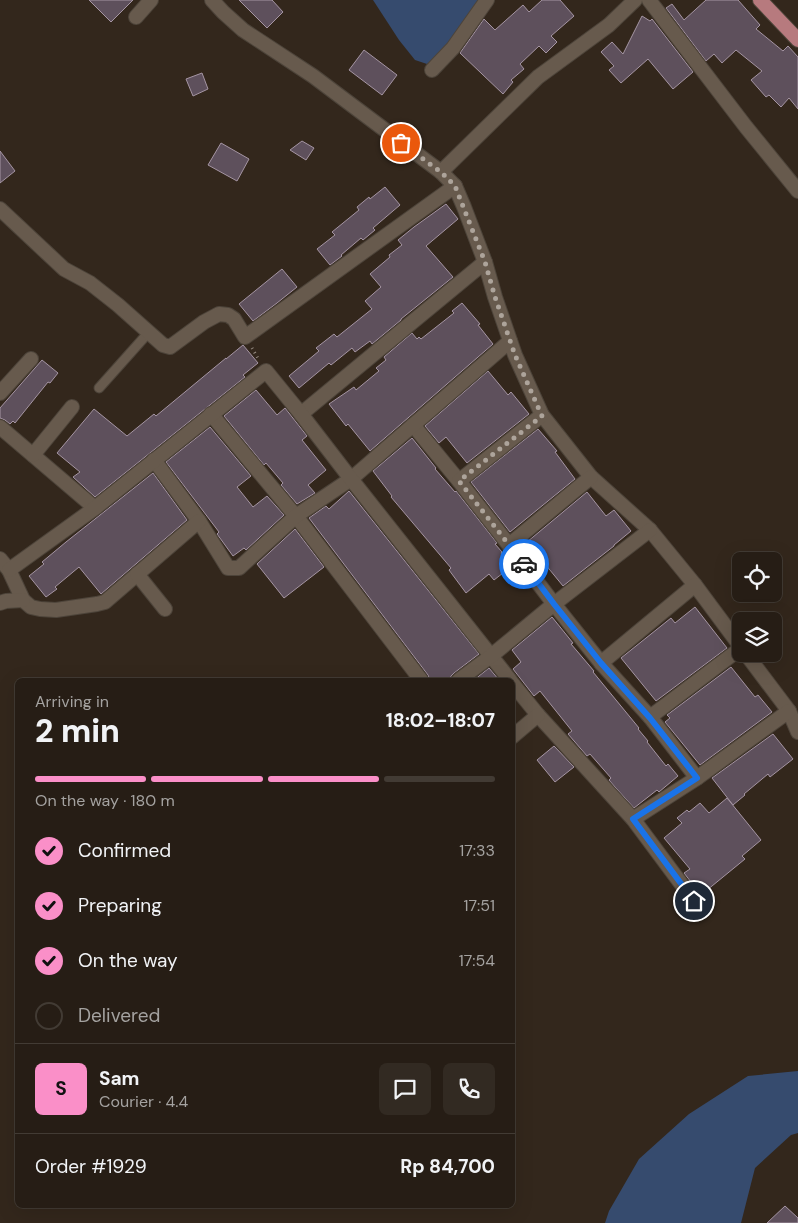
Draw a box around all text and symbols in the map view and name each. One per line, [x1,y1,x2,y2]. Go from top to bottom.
pin [380,122,422,164]
icon: bag [387,129,415,157]
courier [499,539,549,589]
icon: car [510,550,538,578]
map controls [732,552,782,662]
button: locate [732,552,782,602]
button: layers [732,612,782,662]
text: Arriving in [35,691,109,712]
text: 18:02–18:07 [386,708,495,733]
text: 2 min [35,710,120,752]
text: On the way · 180 m [35,790,175,811]
icon: check [35,837,63,865]
text: Confirmed [78,838,171,863]
text: 17:33 [459,840,495,861]
pin [673,880,715,922]
icon: home [680,887,708,915]
icon: check [35,892,63,920]
text: Preparing [78,893,162,918]
text: 17:51 [463,895,495,916]
icon: check [35,947,63,975]
text: On the way [78,948,178,973]
text: 17:54 [459,950,495,971]
text: Delivered [78,1003,160,1028]
button: chat [379,1063,431,1115]
button: phone [443,1063,495,1115]
text: Sam [99,1066,140,1091]
text: S [55,1076,67,1101]
text: Courier · 4.4 [99,1091,188,1112]
text: Order #1929 [35,1154,147,1179]
text: Rp 84,700 [400,1154,495,1179]

